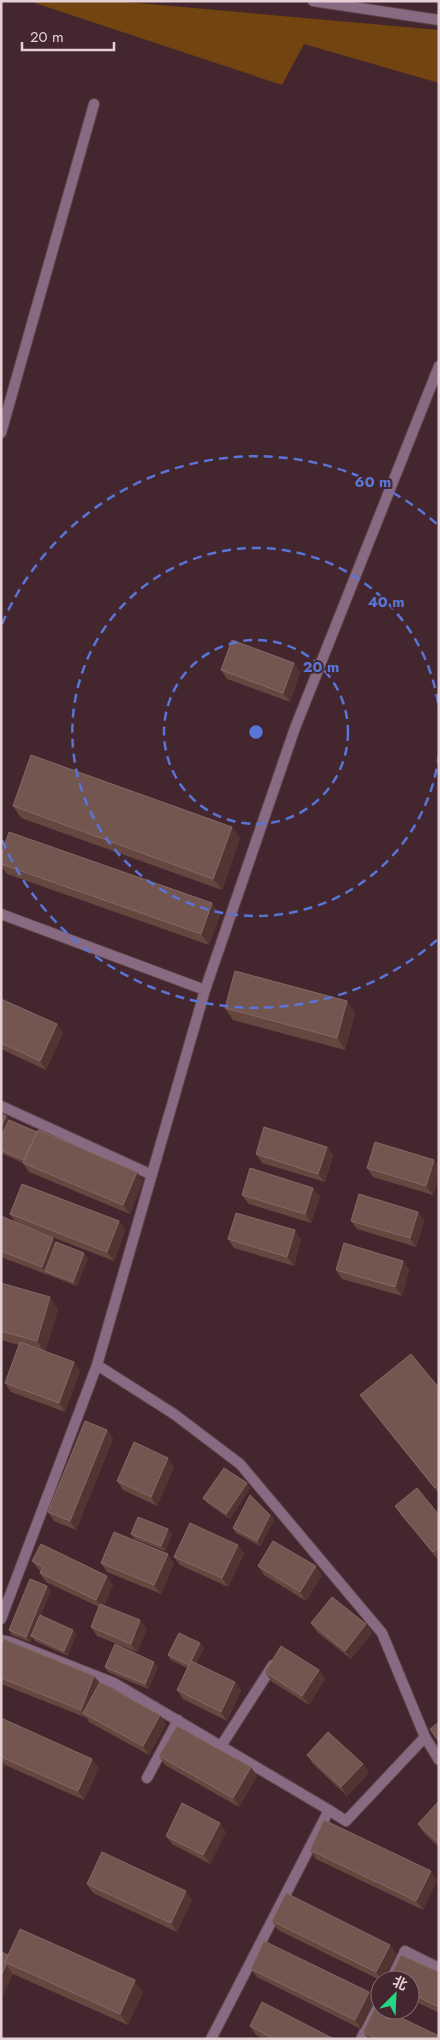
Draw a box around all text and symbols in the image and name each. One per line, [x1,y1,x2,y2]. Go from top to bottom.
scale bar [22,20,115,52]
text: 20 m [30,26,64,48]
text: 60 m [355,471,391,493]
text: 40 m [367,591,405,613]
text: 20 m [303,656,339,678]
centre of rings [247,723,265,741]
north arrow [370,1970,420,2020]
text: 北 [390,1971,411,1995]

